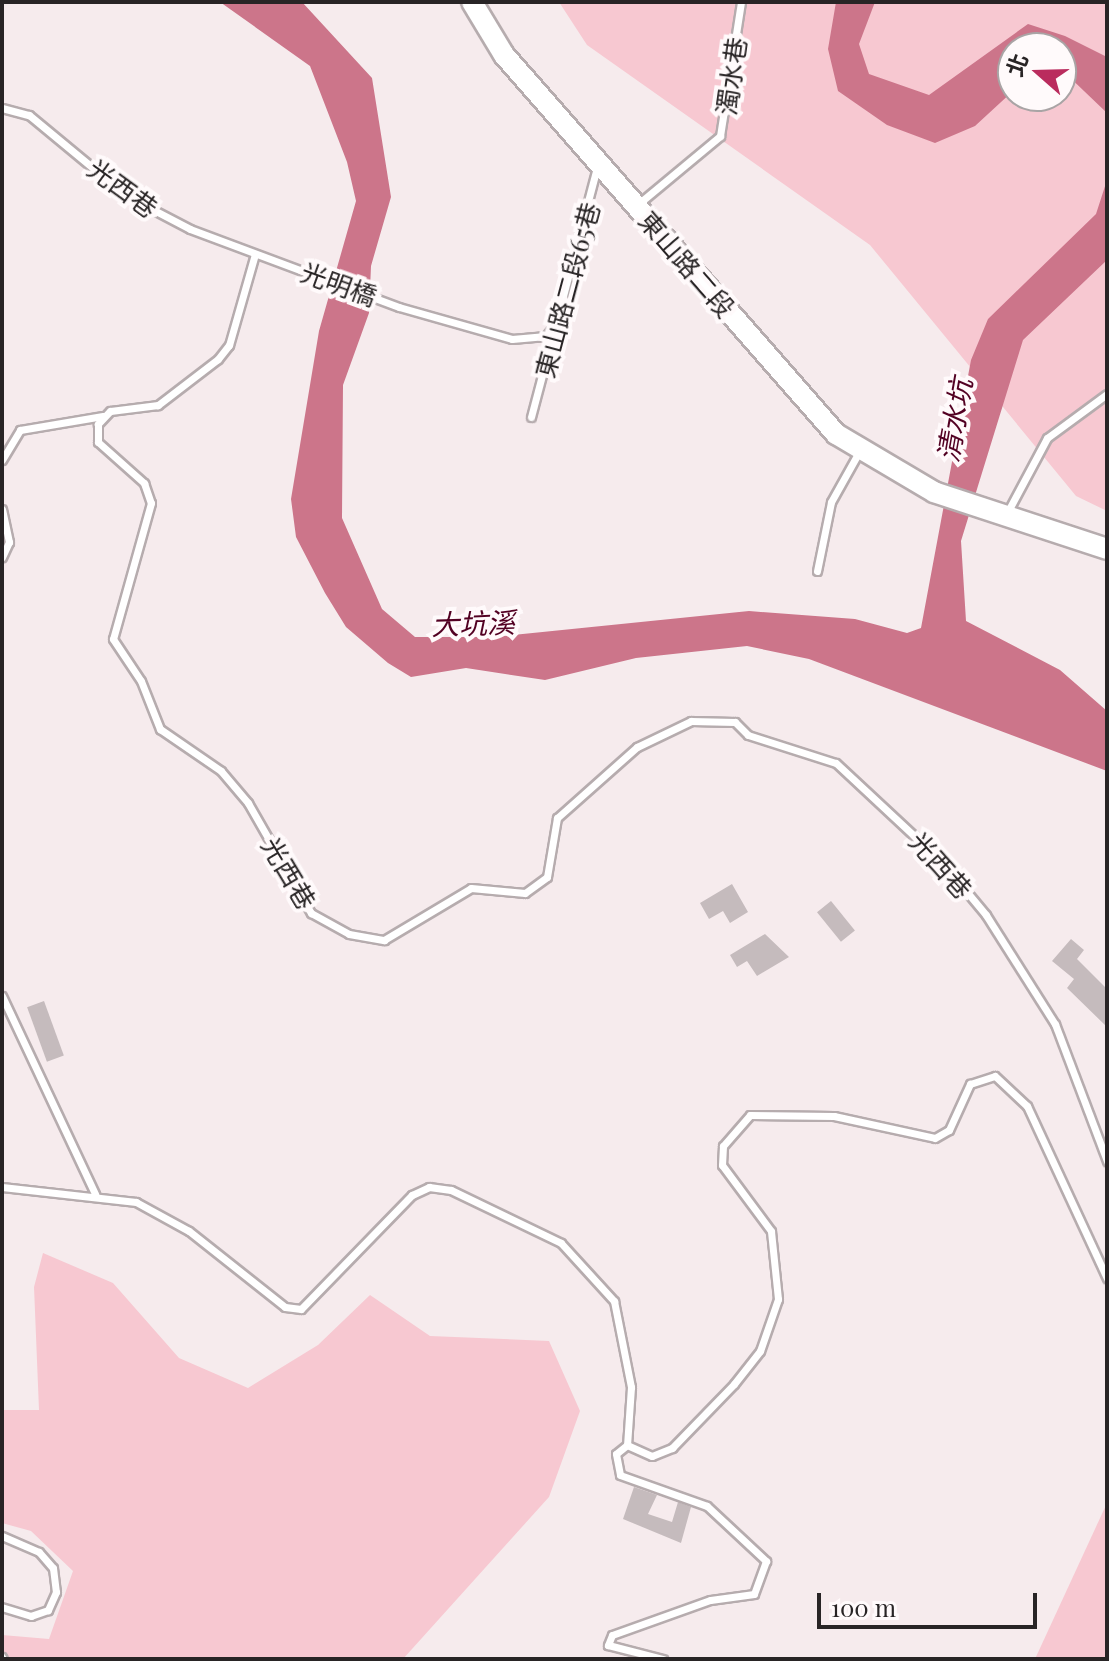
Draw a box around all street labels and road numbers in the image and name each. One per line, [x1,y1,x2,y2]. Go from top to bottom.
street label: 濁水巷 [710,35,752,117]
street label: 光西巷 [82,152,164,224]
street label: 東山路二段65巷 [529,199,605,381]
street label: 東山路二段 [633,205,741,323]
street label: 光明橋 [297,256,381,312]
street label: 光西巷 [903,826,979,904]
street label: 光西巷 [256,832,322,914]

